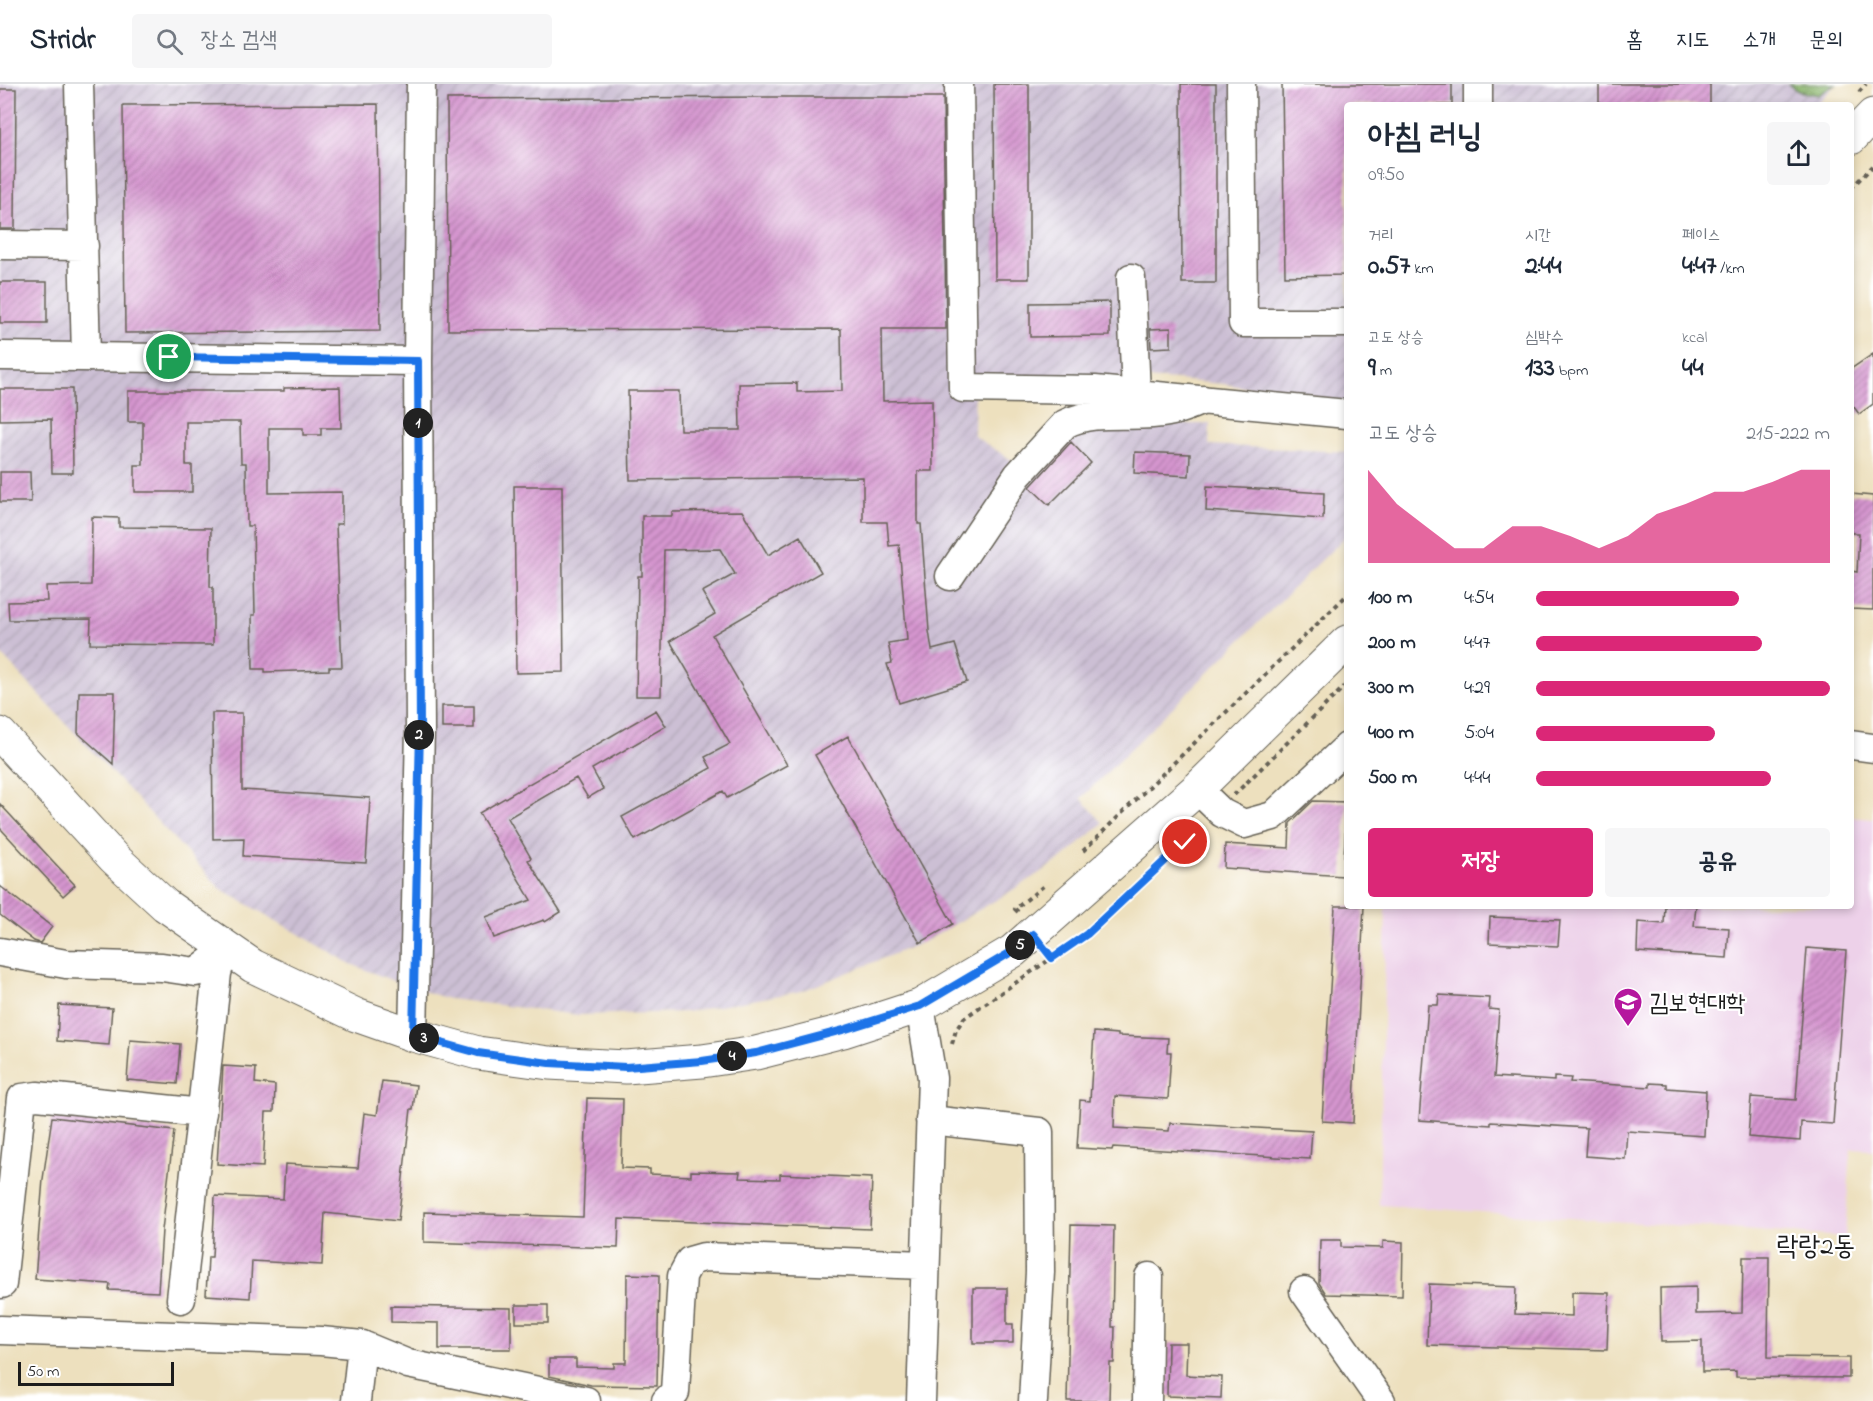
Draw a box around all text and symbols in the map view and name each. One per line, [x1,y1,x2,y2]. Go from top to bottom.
search box [132,14,552,68]
text: Stridr [30,21,96,62]
icon: search [153,25,186,58]
text: 장소 검색 [201,25,277,57]
text: 홈 [1626,26,1643,56]
text: 지도 [1676,26,1709,56]
text: 소개 [1742,26,1776,56]
text: 문의 [1809,26,1843,56]
text: 아침 러닝 [1368,114,1482,162]
button: share [1767,122,1830,185]
text: 09:50 [1368,161,1404,190]
text: 거리 [1368,224,1394,248]
text: 시간 [1525,224,1551,248]
text: 페이스 [1682,224,1721,248]
text: 0.57 [1368,248,1410,286]
text: 2:44 [1525,248,1562,286]
text: 4:47 [1682,248,1716,286]
text: km [1410,257,1434,281]
text: /km [1716,257,1745,281]
text: 고도 상승 [1368,326,1424,350]
text: 심박수 [1525,326,1564,350]
text: kcal [1682,326,1707,350]
pin [143,331,194,382]
icon: arrive [152,340,185,373]
text: 9 [1368,350,1376,388]
text: 133 [1525,350,1555,388]
text: 44 [1682,350,1703,388]
text: m [1376,359,1392,383]
text: bpm [1555,359,1588,383]
pin: 1 [403,408,433,438]
text: 1 [415,411,421,435]
text: 고도 상승 [1368,420,1437,449]
text: 215–222 m [1746,420,1830,449]
text: 100 m [1368,584,1412,613]
text: 4:54 [1464,584,1494,613]
text: 200 m [1368,629,1416,658]
text: 4:47 [1464,629,1490,658]
text: 300 m [1368,674,1414,703]
text: 4:29 [1464,674,1490,703]
text: 400 m [1368,719,1414,748]
text: 5:04 [1464,719,1494,748]
pin: 2 [404,720,434,750]
text: 2 [415,723,423,747]
text: 500 m [1368,764,1417,793]
text: 4:44 [1464,764,1490,793]
pin [1159,816,1210,867]
icon: check [1168,825,1201,858]
button: 저장 [1368,828,1593,897]
button: 공유 [1605,828,1830,897]
pin: 5 [1005,930,1035,960]
text: 5 [1015,933,1025,957]
school or university icon: 김보현대학 [1612,986,1644,1028]
place label: 김보현대학 [1649,987,1746,1022]
pin: 3 [409,1023,439,1053]
text: 3 [421,1026,427,1050]
pin: 4 [717,1041,747,1071]
text: 4 [729,1044,735,1068]
district label: 락랑2동 [1777,1228,1855,1267]
scale bar [18,1359,174,1386]
text: 50 m [27,1360,59,1384]

